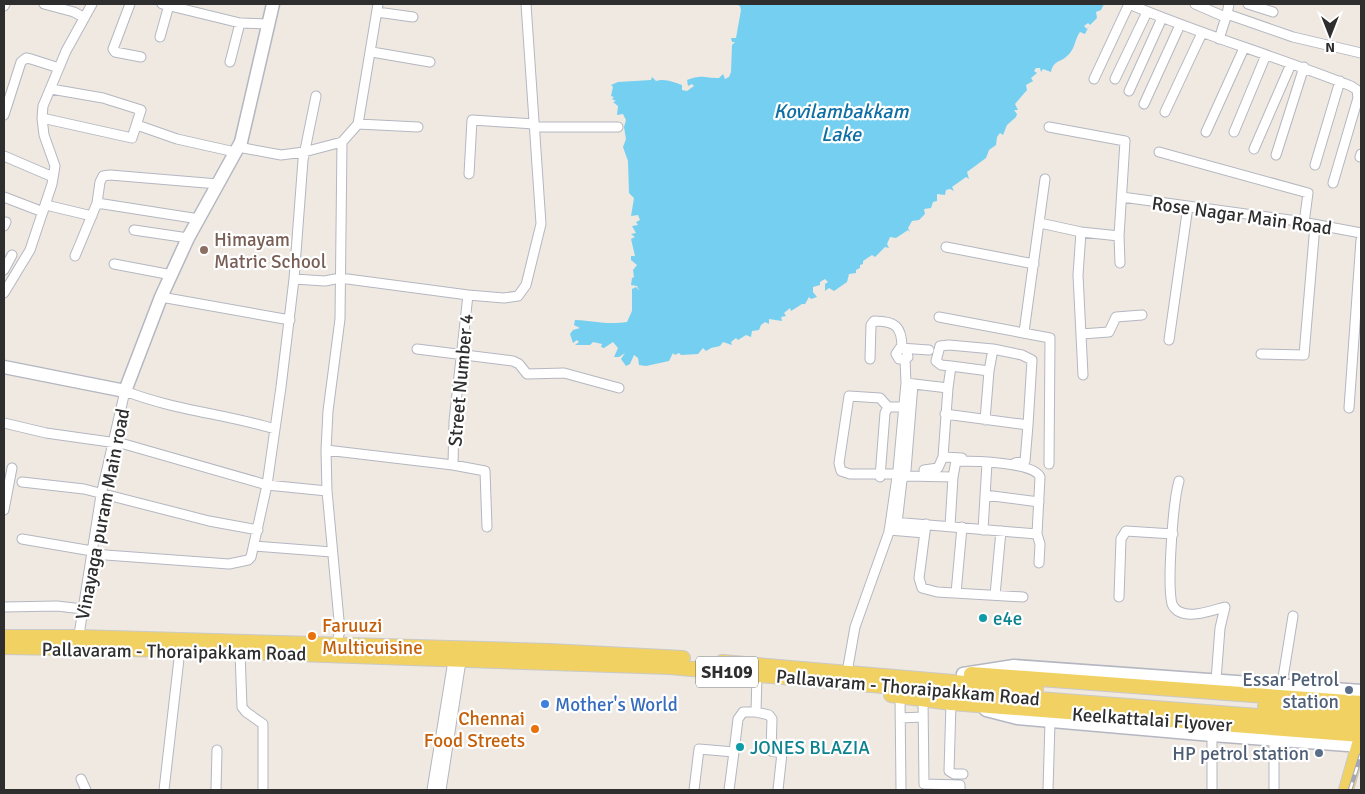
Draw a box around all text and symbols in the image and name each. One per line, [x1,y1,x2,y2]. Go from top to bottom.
north arrow [1305,10,1355,60]
text: N [1325,39,1335,56]
water label: Kovilambakkam Lake [774,99,909,147]
street label: Rose Nagar Main Road [1150,191,1334,241]
place label: Himayam Matric School [214,228,326,274]
marker: Himayam Matric School [198,244,210,256]
street label: Street Number 4 [443,313,479,447]
street label: Vinayaga puram Main road [71,406,135,622]
place label: e4e [993,607,1022,631]
marker: e4e [977,612,989,624]
place label: Faruuzi Multicuisine [322,614,423,660]
marker: Faruuzi Multicuisine [306,630,318,642]
street label: Pallavaram - Thoraipakkam Road [41,638,307,666]
road number: SH109 [696,656,758,688]
street label: Pallavaram - Thoraipakkam Road [775,665,1041,711]
place label: Essar Petrol station [1242,668,1339,714]
marker: Essar Petrol station [1343,684,1355,696]
place label: Mother's World [555,693,678,717]
marker: Mother's World [539,698,551,710]
street label: Keelkattalai Flyover [1071,702,1233,738]
place label: Chennai Food Streets [424,707,525,753]
marker: Chennai Food Streets [529,723,541,735]
place label: JONES BLAZIA [750,736,870,760]
marker: JONES BLAZIA [734,741,746,753]
place label: HP petrol station [1172,742,1309,766]
marker: HP petrol station [1313,747,1325,759]

